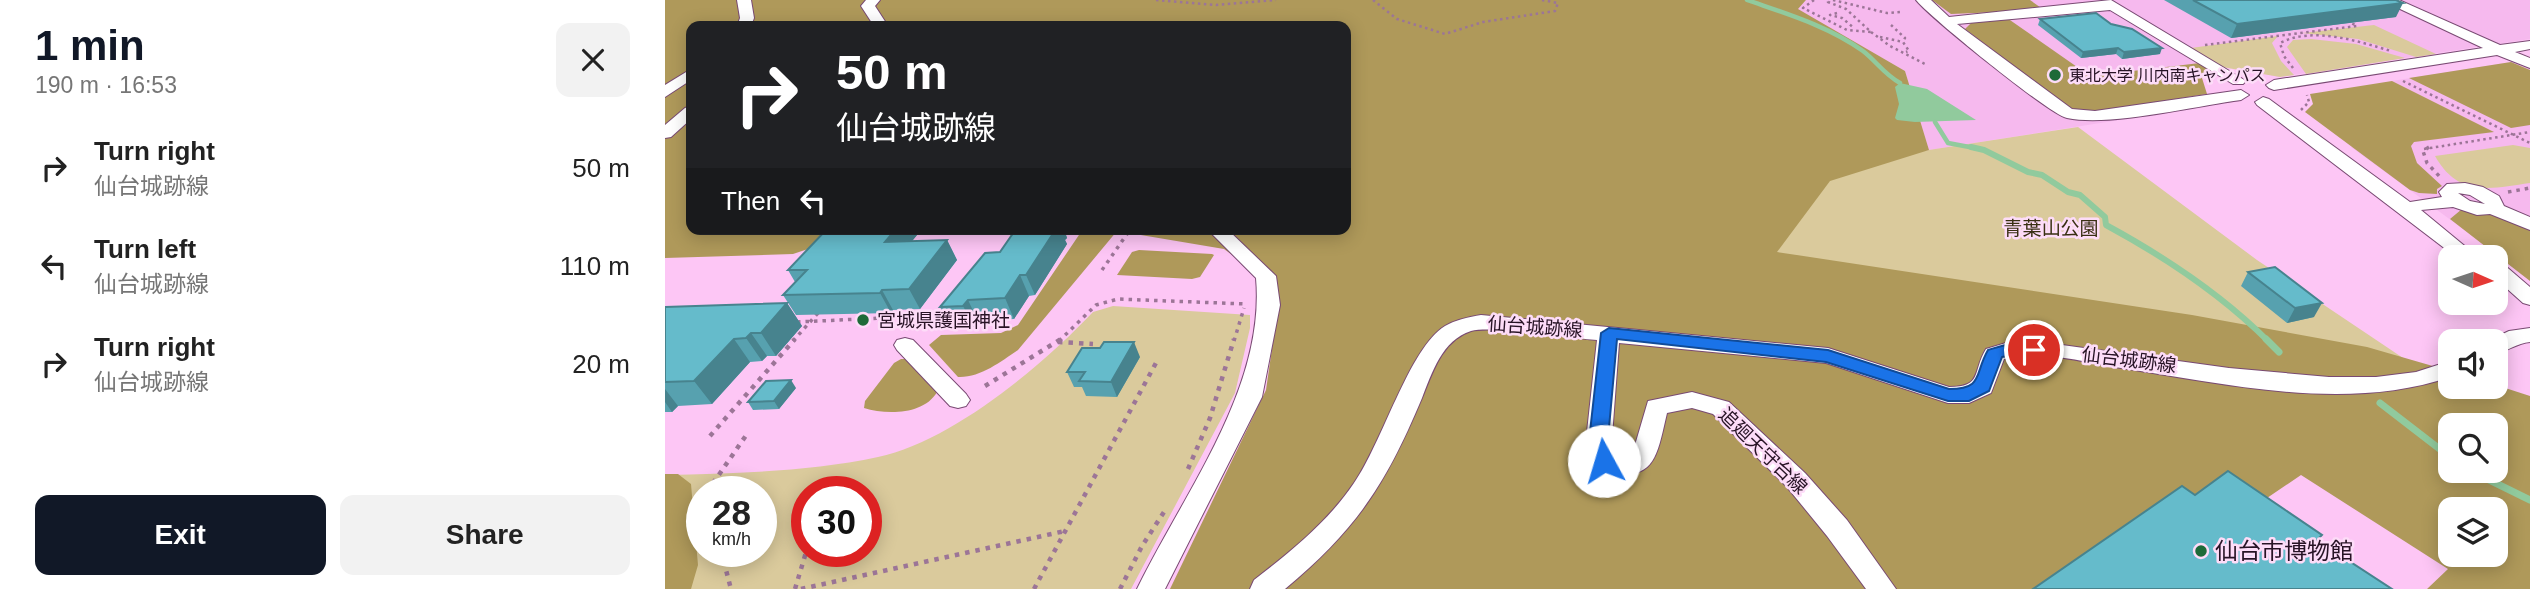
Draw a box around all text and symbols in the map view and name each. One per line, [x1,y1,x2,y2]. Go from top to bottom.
text: 1 min [35,22,145,69]
button: close [556,23,630,97]
text: 50 m [836,45,948,99]
icon: right [721,49,812,140]
marker: 東北大学 川内南キャンパス [2047,67,2063,83]
place label: 東北大学 川内南キャンパス [2069,67,2265,84]
text: 190 m · 16:53 [35,72,177,98]
text: 仙台城跡線 [836,110,996,146]
text: Turn right [94,136,215,166]
icon: right [35,149,73,187]
text: 50 m [572,153,630,183]
text: 仙台城跡線 [94,173,209,199]
icon: left [794,182,832,220]
text: Then [721,186,780,216]
park label: 青葉山公園 [2003,218,2099,239]
text: Turn left [94,234,196,264]
north arrow [2438,245,2508,315]
map controls [2438,245,2508,567]
icon: left [35,247,73,285]
text: 110 m [560,251,630,281]
text: 仙台城跡線 [94,271,209,297]
place label: 宮城県護国神社 [877,310,1010,331]
marker: 宮城県護国神社 [855,312,871,328]
street label: 仙台城跡線 [1487,313,1583,341]
pin [2004,320,2064,380]
button: sound [2438,329,2508,399]
icon: arrive [2015,331,2053,369]
text: Turn right [94,332,215,362]
street label: 仙台城跡線 [2081,344,2177,376]
icon: right [35,345,73,383]
text: 20 m [572,349,630,379]
text: 仙台城跡線 [94,369,209,395]
street label: 追廻天守台線 [1715,404,1811,498]
button: search [2438,413,2508,483]
position arrow [1567,424,1641,498]
speed limit sign: 30 [791,476,882,567]
text: 28 [712,493,751,532]
button: Exit [35,495,326,575]
button: Share [340,495,630,575]
button: layers [2438,497,2508,567]
text: km/h [712,529,751,549]
place label: 仙台市博物館 [2215,538,2353,564]
marker: 仙台市博物館 [2193,543,2209,559]

